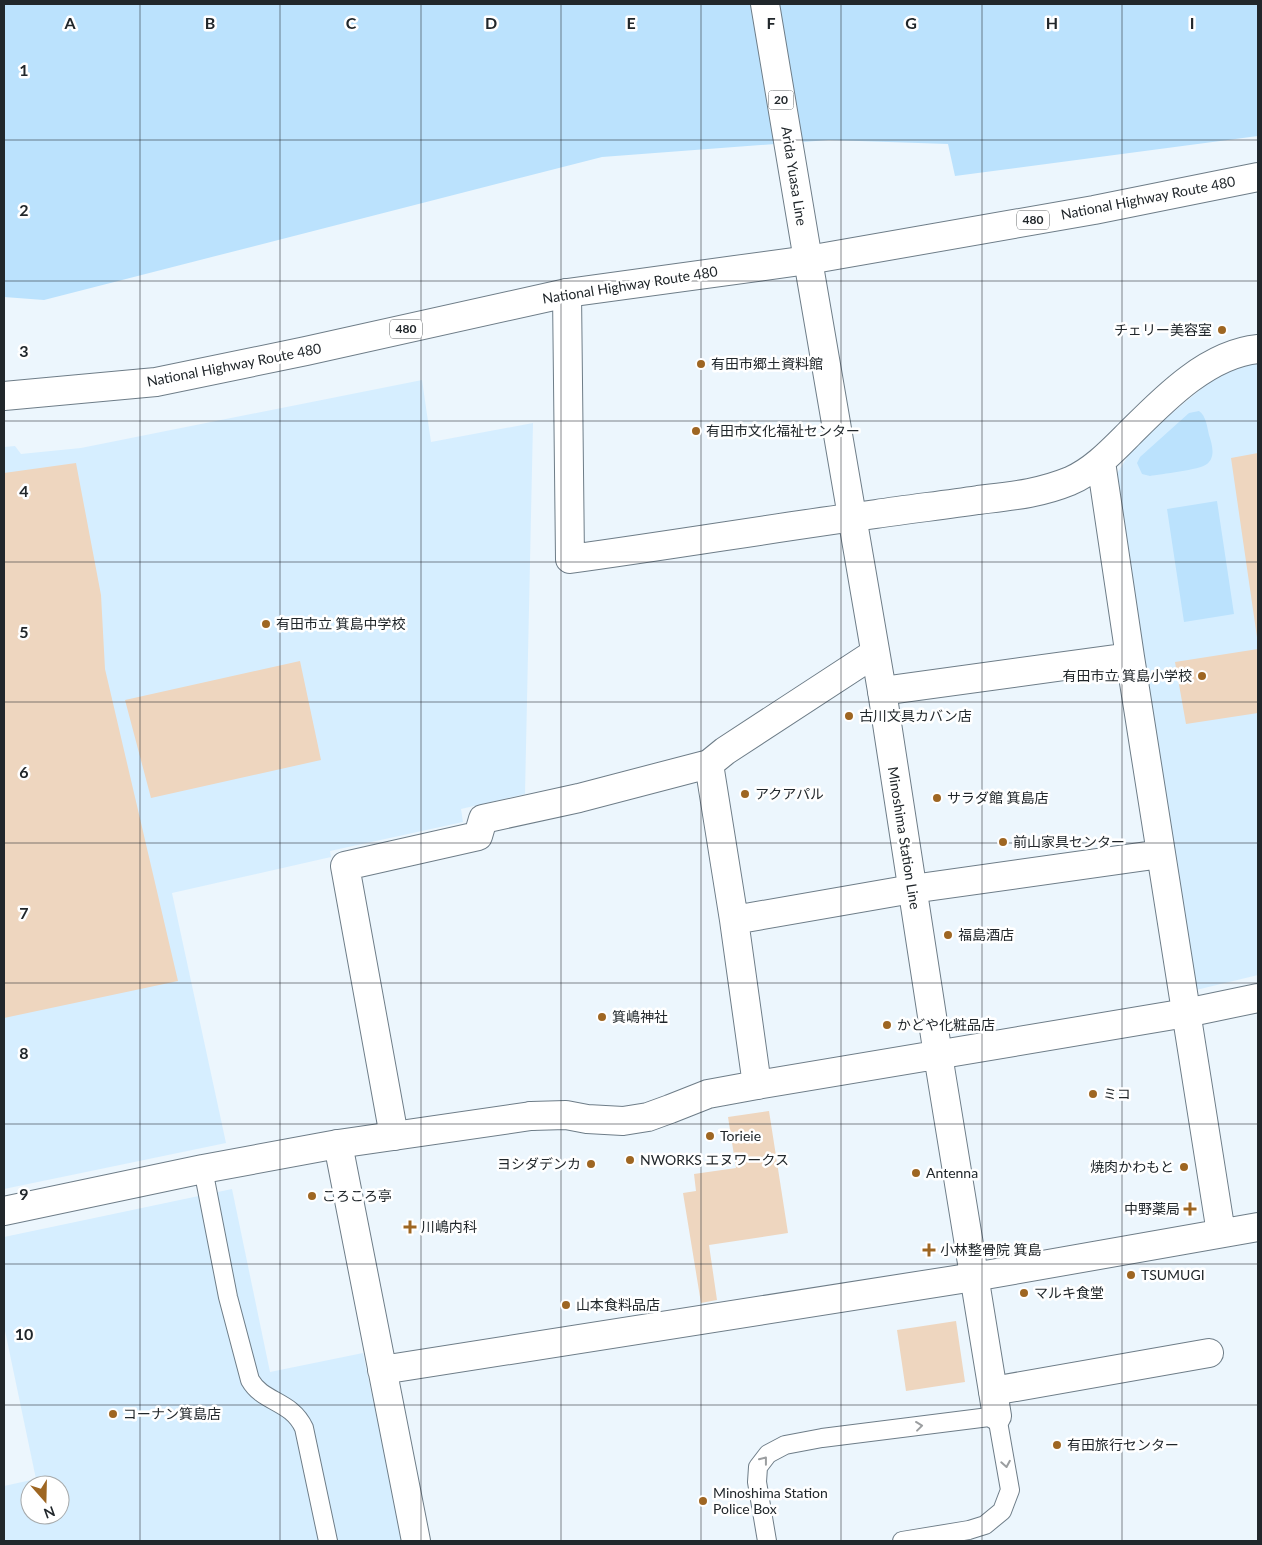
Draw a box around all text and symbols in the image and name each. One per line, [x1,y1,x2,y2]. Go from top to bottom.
text: A [63,13,76,32]
text: B [205,13,215,32]
text: C [346,13,357,32]
text: D [485,13,497,32]
text: E [626,13,636,32]
text: F [766,13,776,32]
text: G [905,13,917,32]
text: H [1046,13,1058,32]
text: I [1190,13,1194,32]
text: 1 [19,60,29,79]
road number: 20 [768,90,794,110]
street label: Arida Yuasa Line [778,125,811,227]
street label: National Highway Route 480 [1059,172,1236,223]
text: 2 [19,200,29,219]
road number: 480 [1017,210,1049,230]
street label: National Highway Route 480 [541,262,719,307]
road number: 480 [390,320,422,338]
place label: チェリー美容室 [1114,321,1212,338]
marker: チェリー美容室 [1216,324,1228,336]
street label: National Highway Route 480 [145,339,322,390]
text: 3 [19,341,29,360]
place label: 有田市郷土資料館 [711,355,823,372]
marker: 有田市郷土資料館 [695,358,707,370]
place label: 有田市文化福祉センター [706,422,860,439]
marker: 有田市文化福祉センター [690,425,702,437]
text: 4 [19,481,29,500]
place label: 有田市立 箕島中学校 [276,615,406,632]
marker: 有田市立 箕島中学校 [260,618,272,630]
text: 5 [19,622,29,641]
place label: 有田市立 箕島小学校 [1062,667,1192,684]
marker: 有田市立 箕島小学校 [1196,670,1208,682]
place label: 古川文具カバン店 [859,707,972,724]
marker: 古川文具カバン店 [843,710,855,722]
text: 6 [19,762,29,781]
street label: Minoshima Station Line [885,765,924,910]
place label: アクアパル [755,785,824,802]
marker: アクアパル [739,788,751,800]
place label: サラダ館 箕島店 [947,789,1049,806]
marker: サラダ館 箕島店 [931,792,943,804]
place label: 前山家具センター [1013,833,1125,850]
marker: 前山家具センター [997,836,1009,848]
text: 7 [19,903,29,922]
place label: 福島酒店 [958,926,1014,943]
marker: 福島酒店 [942,929,954,941]
place label: 箕嶋神社 [612,1008,668,1025]
marker: 箕嶋神社 [596,1011,608,1023]
place label: かどや化粧品店 [897,1016,995,1033]
marker: かどや化粧品店 [881,1019,893,1031]
text: 8 [19,1043,29,1062]
place label: ミコ [1103,1085,1131,1102]
marker: ミコ [1087,1088,1099,1100]
place label: Torieie [720,1127,761,1144]
marker: Torieie [704,1130,716,1142]
place label: NWORKS エヌワークス [640,1151,789,1168]
marker: NWORKS エヌワークス [624,1154,636,1166]
place label: ヨシダデンカ [497,1155,581,1172]
marker: ヨシダデンカ [585,1158,597,1170]
place label: 焼肉かわもと [1090,1158,1174,1175]
marker: 焼肉かわもと [1178,1161,1190,1173]
place label: Antenna [926,1164,978,1181]
marker: Antenna [910,1167,922,1179]
text: 9 [19,1184,29,1203]
place label: ころころ亭 [322,1187,392,1204]
marker: ころころ亭 [306,1190,318,1202]
place label: 中野薬局 [1124,1200,1180,1217]
marker: 中野薬局 [1184,1203,1196,1215]
place label: 川嶋内科 [421,1218,477,1235]
marker: 川嶋内科 [403,1220,417,1234]
place label: 小林整骨院 箕島 [940,1241,1042,1258]
marker: 小林整骨院 箕島 [922,1243,936,1257]
place label: TSUMUGI [1141,1266,1205,1283]
marker: TSUMUGI [1125,1269,1137,1281]
place label: マルキ食堂 [1034,1284,1104,1301]
marker: マルキ食堂 [1018,1287,1030,1299]
place label: 山本食料品店 [576,1296,660,1313]
marker: 山本食料品店 [560,1299,572,1311]
text: 10 [15,1324,33,1343]
place label: コーナン箕島店 [123,1405,221,1422]
marker: コーナン箕島店 [107,1408,119,1420]
one-way arrow [916,1421,924,1432]
place label: 有田旅行センター [1067,1436,1179,1453]
marker: 有田旅行センター [1051,1439,1063,1451]
one-way arrow [758,1457,766,1466]
one-way arrow [1000,1460,1010,1468]
north arrow [20,1475,70,1525]
place label: Minoshima Station Police Box [713,1484,828,1517]
marker: Minoshima Station Police Box [697,1495,709,1507]
text: N [42,1503,58,1523]

